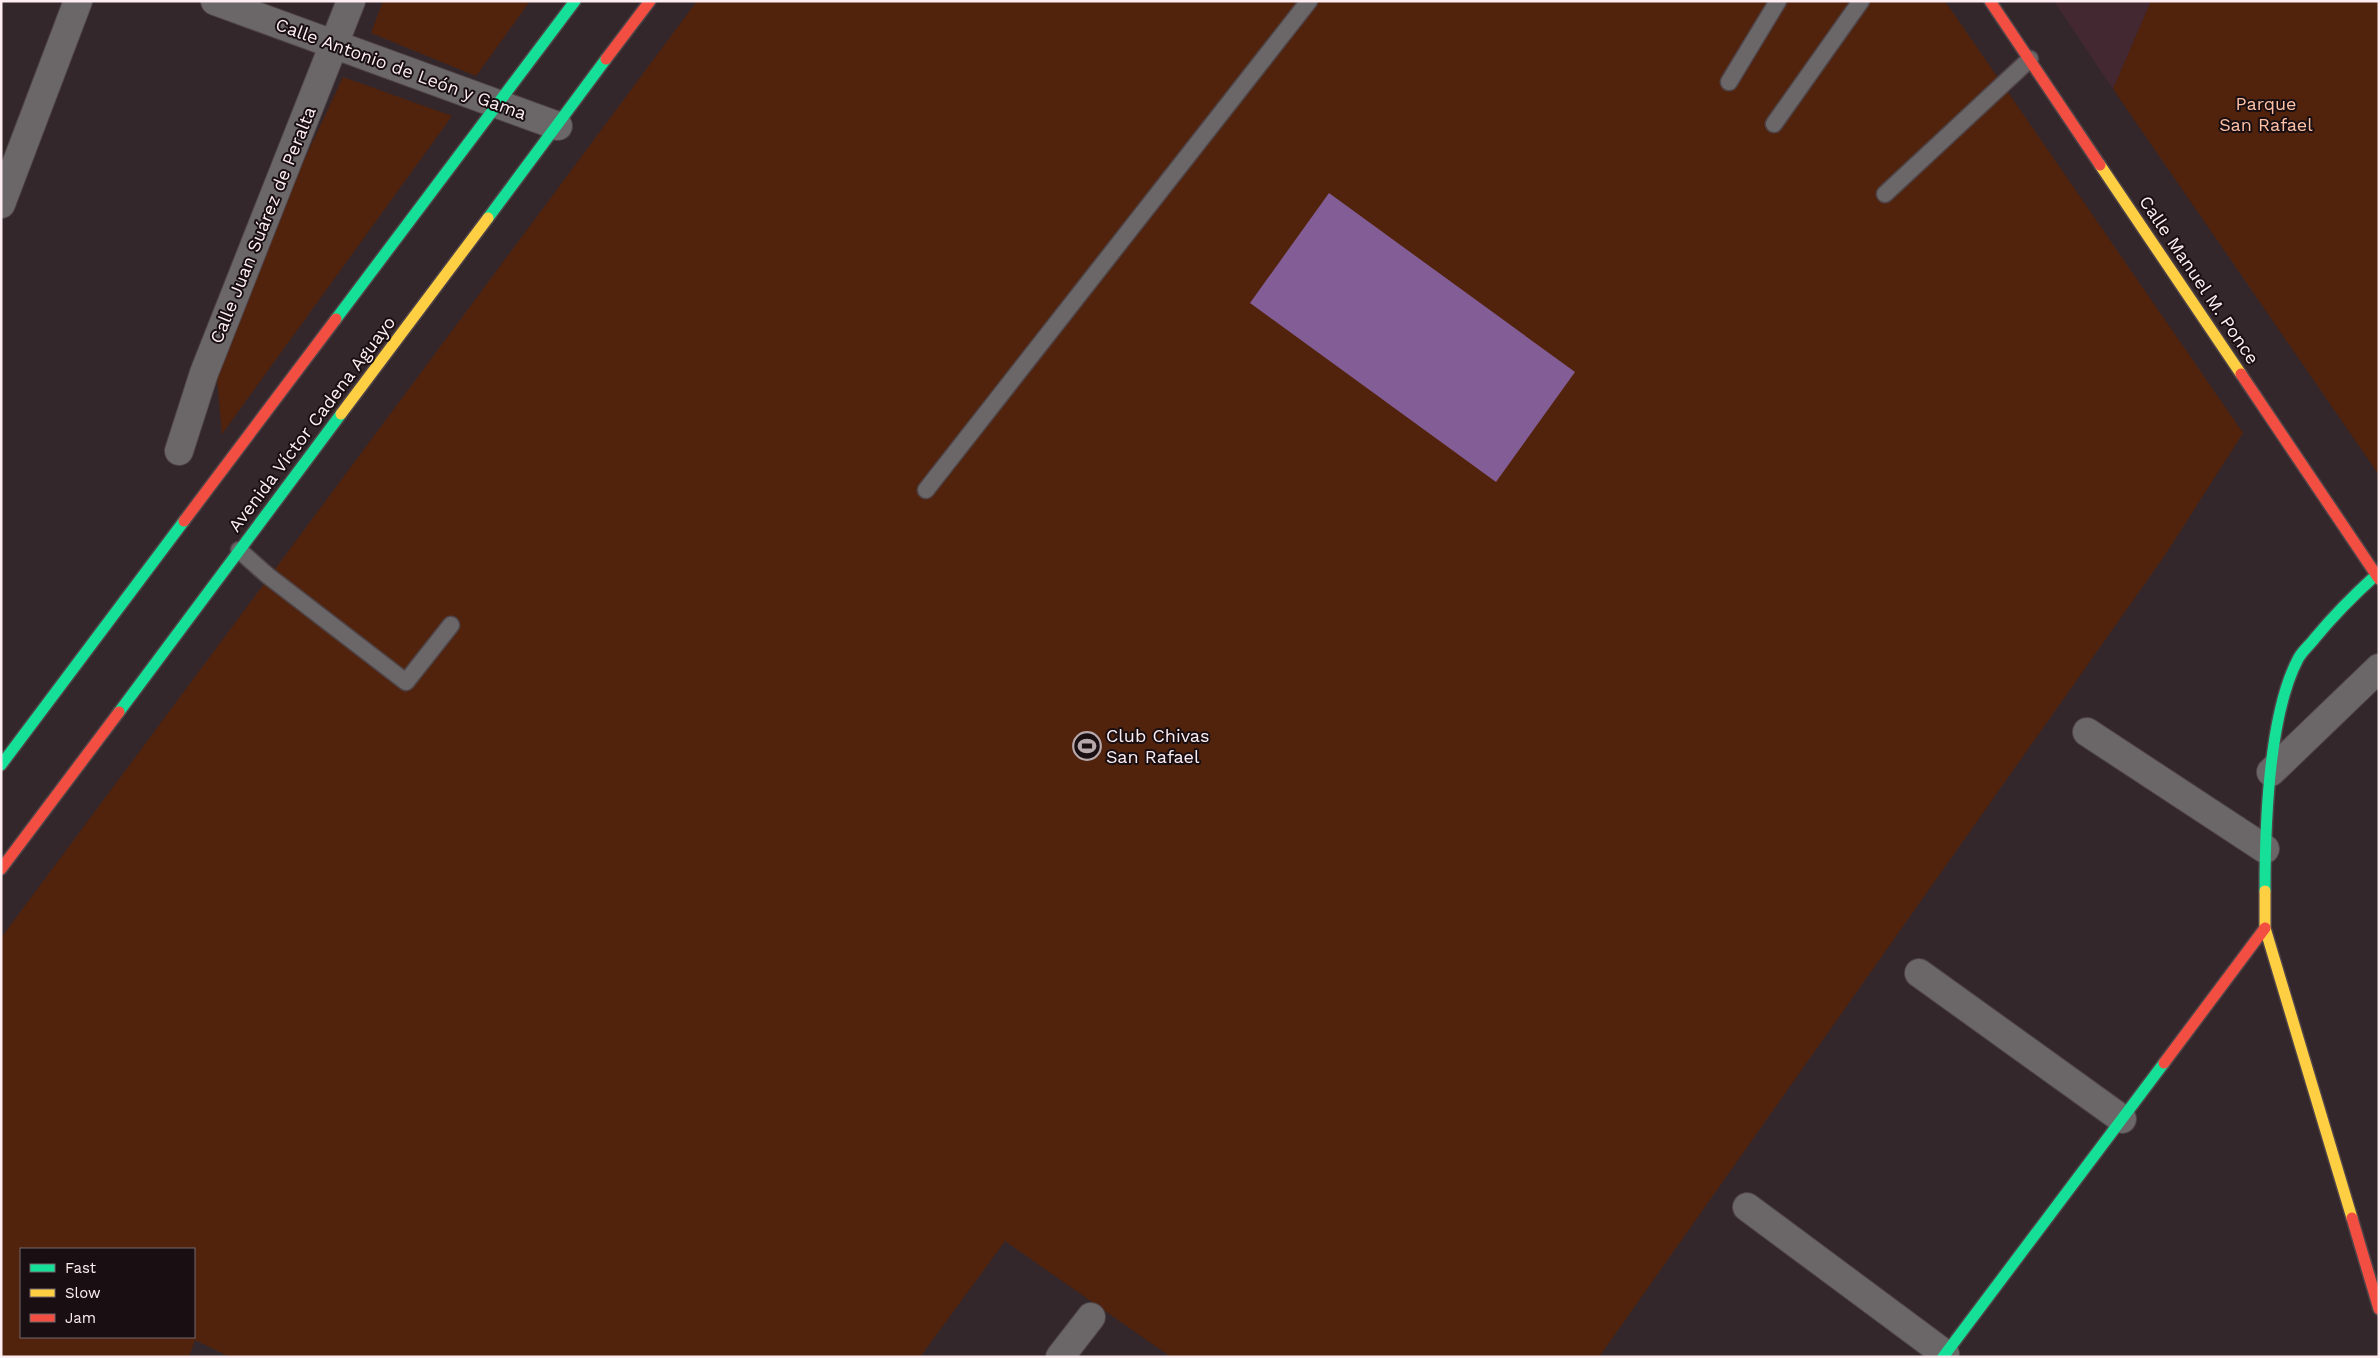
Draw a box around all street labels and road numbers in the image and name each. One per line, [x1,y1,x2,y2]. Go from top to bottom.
street label: Calle Antonio de León y Gama [273,13,529,124]
street label: Calle Juan Suárez de Peralta [205,103,320,346]
street label: Calle Manuel M. Ponce [2135,191,2264,368]
street label: Avenida Víctor Cadena Aguayo [224,312,400,536]

